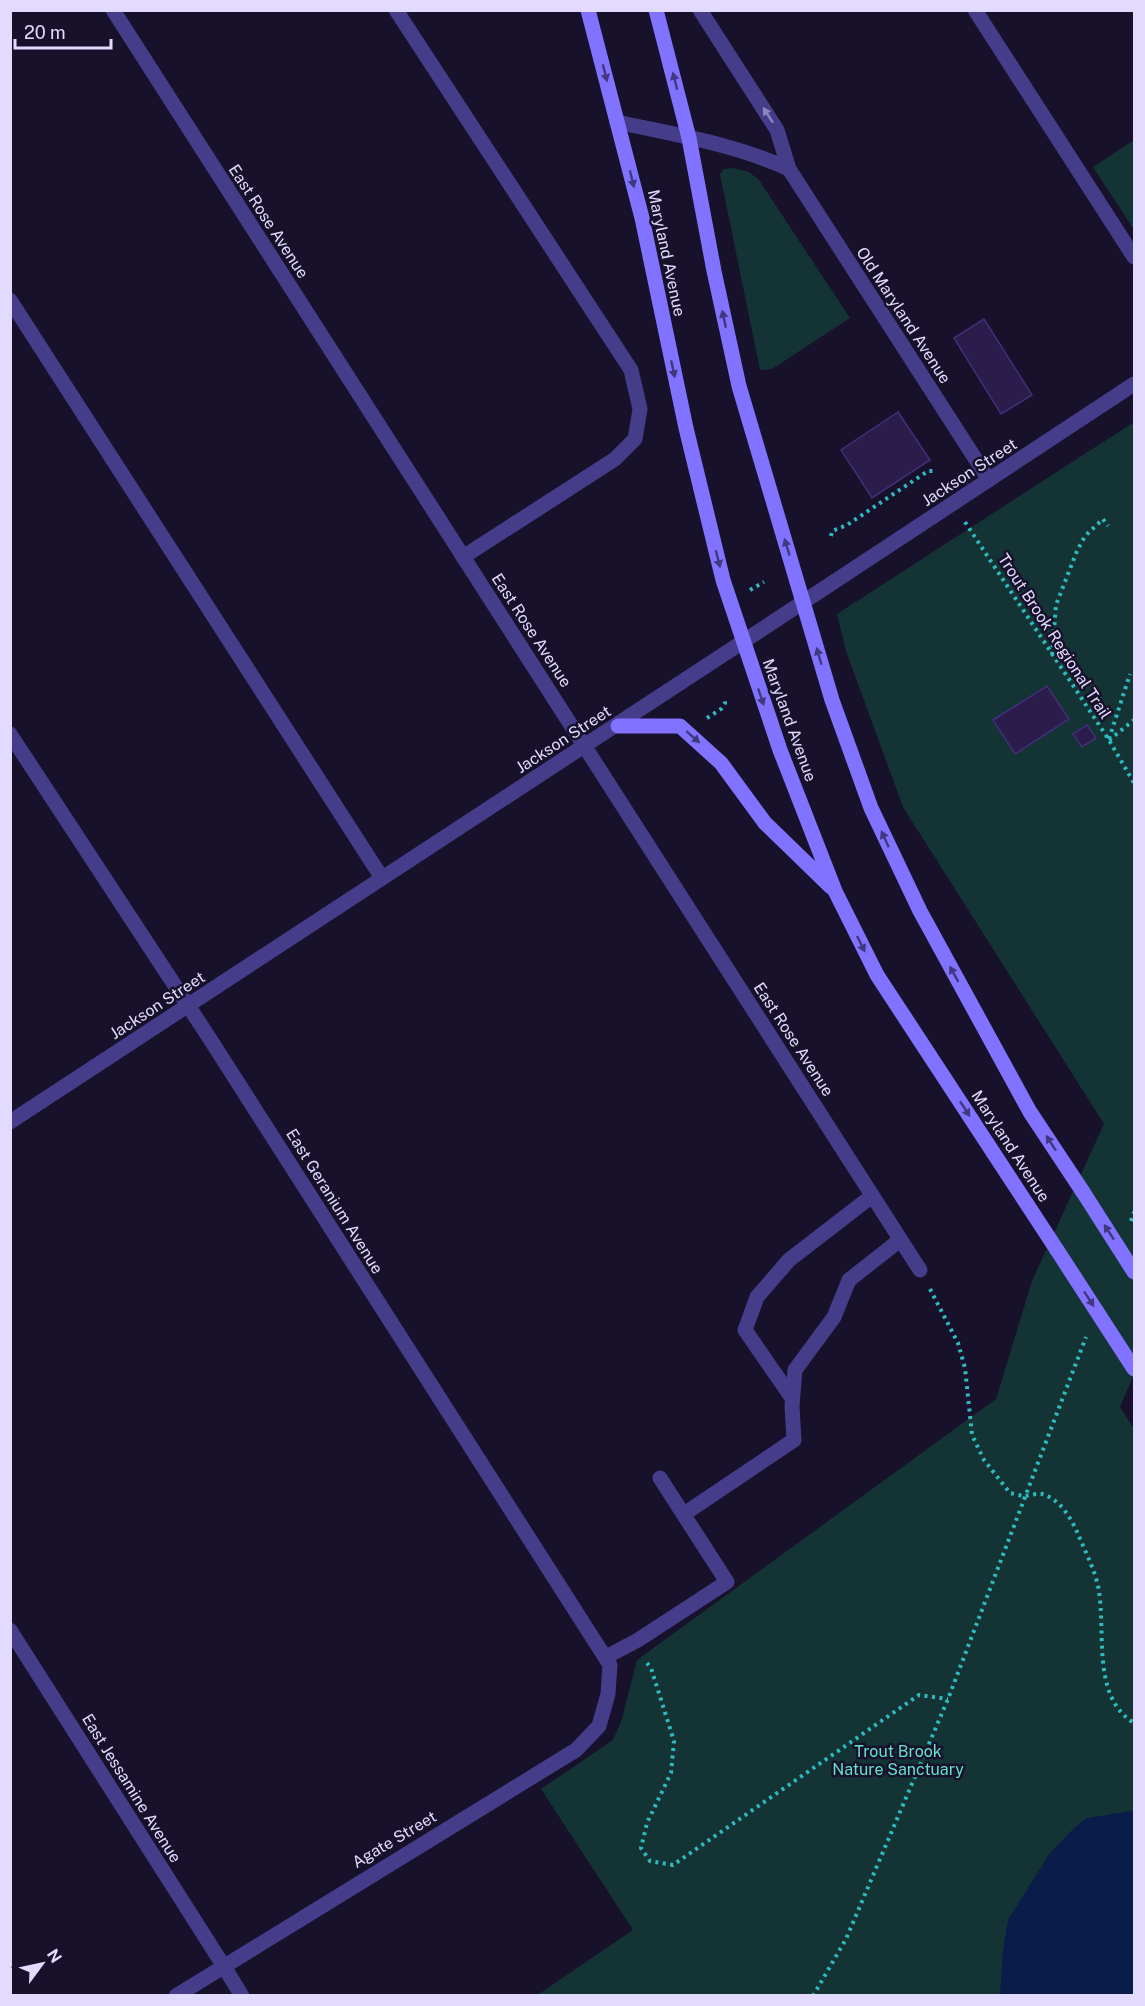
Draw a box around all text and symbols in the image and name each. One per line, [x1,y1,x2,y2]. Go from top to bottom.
scale bar [15,12,111,50]
text: 20 m [24,22,66,43]
one-way arrow [600,64,610,82]
one-way arrow [670,72,680,91]
one-way arrow [762,107,773,123]
street label: East Rose Avenue [225,161,313,282]
one-way arrow [627,170,637,188]
street label: Maryland Avenue [644,188,689,318]
street label: Old Maryland Avenue [852,244,955,387]
one-way arrow [718,310,728,328]
one-way arrow [669,360,679,378]
street label: Jackson Street [918,435,1020,510]
one-way arrow [782,538,791,556]
one-way arrow [714,550,724,568]
street label: Trout Brook Regional Trail [994,550,1115,723]
street label: East Rose Avenue [488,570,576,691]
one-way arrow [813,647,823,665]
street label: Maryland Avenue [759,656,821,784]
one-way arrow [757,689,767,707]
street label: Jackson Street [512,702,614,777]
one-way arrow [685,731,701,744]
one-way arrow [881,830,890,847]
one-way arrow [857,935,866,952]
one-way arrow [949,965,959,982]
street label: Jackson Street [106,968,208,1043]
street label: East Rose Avenue [750,979,838,1100]
street label: Maryland Avenue [967,1087,1054,1206]
one-way arrow [959,1101,970,1117]
street label: East Geranium Avenue [282,1125,387,1277]
one-way arrow [1045,1136,1057,1152]
one-way arrow [1103,1224,1114,1240]
one-way arrow [1083,1290,1095,1306]
street label: East Jessamine Avenue [78,1710,185,1866]
park label: Trout Brook Nature Sanctuary [832,1742,964,1779]
street label: Agate Street [349,1807,440,1872]
north arrow [12,1934,72,1994]
text: N [43,1946,66,1967]

